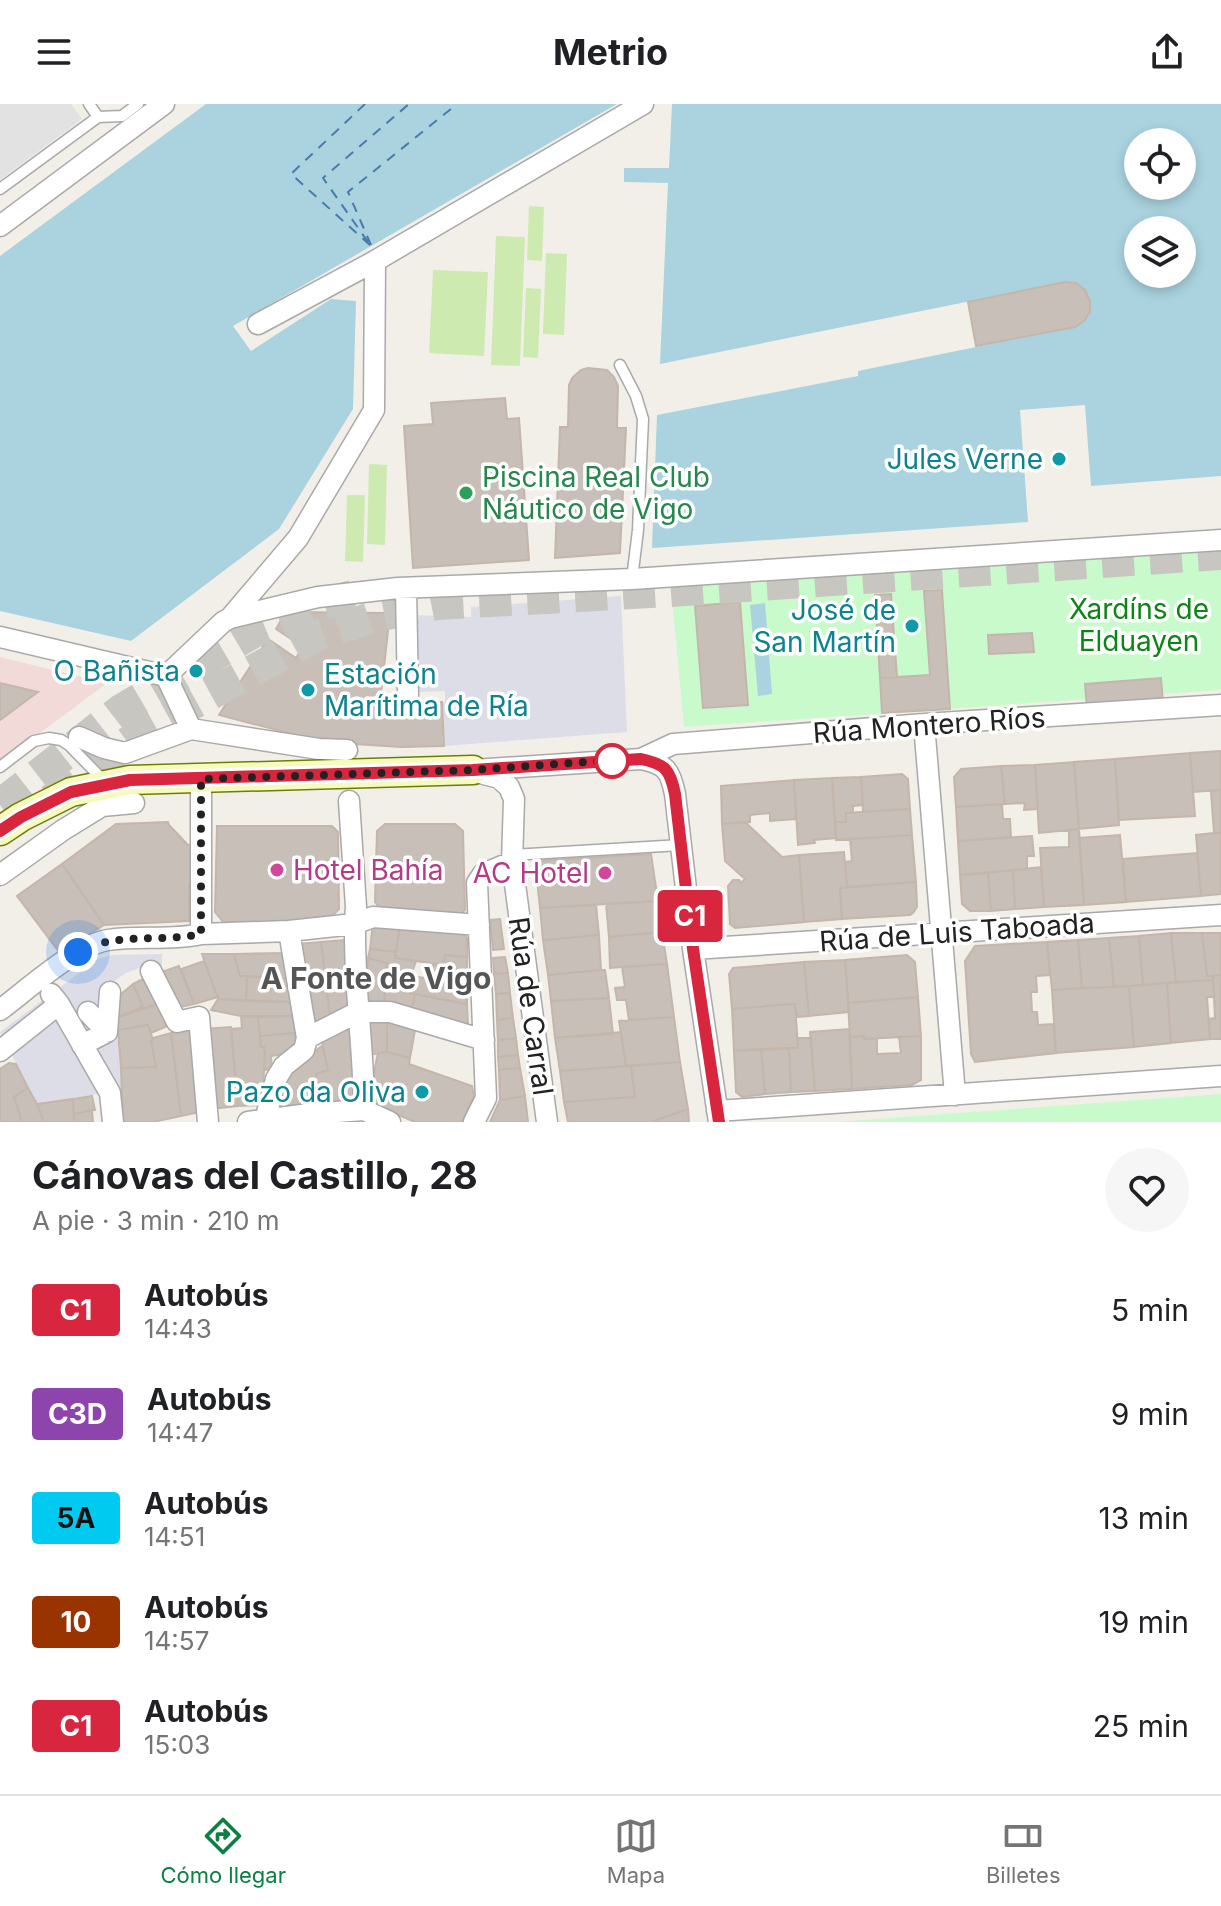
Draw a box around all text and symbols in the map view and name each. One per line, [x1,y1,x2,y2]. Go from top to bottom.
icon: menu [32,30,76,74]
text: Metrio [553,30,668,74]
icon: share [1145,30,1189,74]
map controls [1124,128,1196,288]
button: locate [1124,128,1196,200]
button: layers [1124,216,1196,288]
place label: Jules Verne [887,442,1043,476]
marker: Jules Verne [1050,450,1068,468]
place label: Piscina Real Club Náutico de Vigo [482,460,710,526]
marker: Piscina Real Club Náutico de Vigo [457,484,475,502]
park label: Xardíns de Elduayen [1069,592,1209,658]
place label: José de San Martín [753,593,896,659]
marker: José de San Martín [903,617,921,635]
place label: O Bañista [54,654,180,688]
place label: Estación Marítima de Ría [324,657,529,723]
marker: O Bañista [187,662,205,680]
marker: Estación Marítima de Ría [299,681,317,699]
street label: Rúa Montero Ríos [812,700,1046,750]
unlabelled marker [595,744,629,778]
place label: Hotel Bahía [293,853,444,887]
place label: AC Hotel [473,856,589,890]
marker: Hotel Bahía [268,861,286,879]
marker: AC Hotel [596,864,614,882]
line badge: C1 [654,890,726,942]
text: C1 [674,899,706,933]
street label: Rúa de Luis Taboada [818,905,1096,959]
street label: Rúa de Carral [502,915,560,1097]
your location [58,932,98,972]
district label: A Fonte de Vigo [261,960,491,996]
place label: Pazo da Oliva [226,1075,406,1109]
marker: Pazo da Oliva [413,1083,431,1101]
button: heart [1105,1148,1189,1232]
text: Cánovas del Castillo, 28 [32,1152,478,1198]
text: A pie · 3 min · 210 m [32,1205,280,1236]
text: Autobús [144,1277,269,1313]
text: 5 min [1111,1292,1189,1328]
text: C1 [60,1293,92,1327]
text: 14:43 [144,1313,212,1344]
text: Autobús [147,1381,272,1417]
text: 9 min [1111,1396,1189,1432]
text: C3D [48,1397,107,1431]
text: 14:47 [147,1417,213,1448]
text: Autobús [144,1485,269,1521]
text: 13 min [1099,1500,1189,1536]
text: 5A [57,1501,95,1535]
text: 14:51 [144,1521,205,1552]
text: Autobús [144,1589,269,1625]
text: 19 min [1098,1604,1189,1640]
text: 10 [61,1605,91,1639]
text: 14:57 [144,1625,209,1656]
text: Autobús [144,1693,269,1729]
text: 25 min [1093,1708,1189,1744]
text: C1 [60,1709,92,1743]
text: 15:03 [144,1729,210,1760]
tab: Cómo llegar [160,1814,286,1888]
tab: Mapa [607,1814,665,1888]
tab: Billetes [986,1814,1061,1888]

